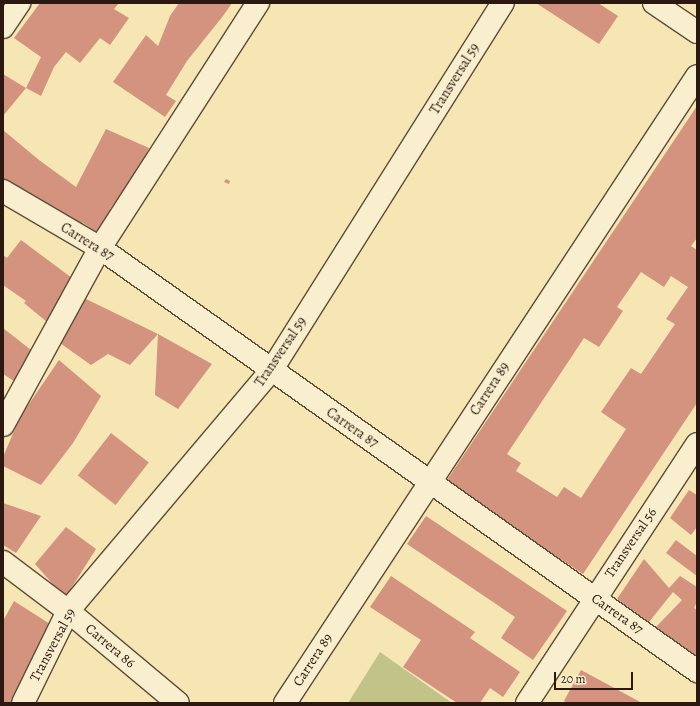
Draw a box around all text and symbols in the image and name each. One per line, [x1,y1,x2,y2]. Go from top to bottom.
street label: Transversal 59 [427,40,483,118]
street label: Carrera 87 [57,219,117,265]
street label: Transversal 59 [251,314,311,390]
street label: Carrera 89 [467,359,513,419]
street label: Carrera 87 [323,404,381,452]
street label: Transversal 56 [601,505,661,581]
street label: Carrera 87 [588,590,646,638]
street label: Transversal 59 [27,605,79,685]
street label: Carrera 86 [82,620,138,672]
street label: Carrera 89 [290,630,336,690]
scale bar [556,664,635,690]
text: 20 m [561,671,585,687]

